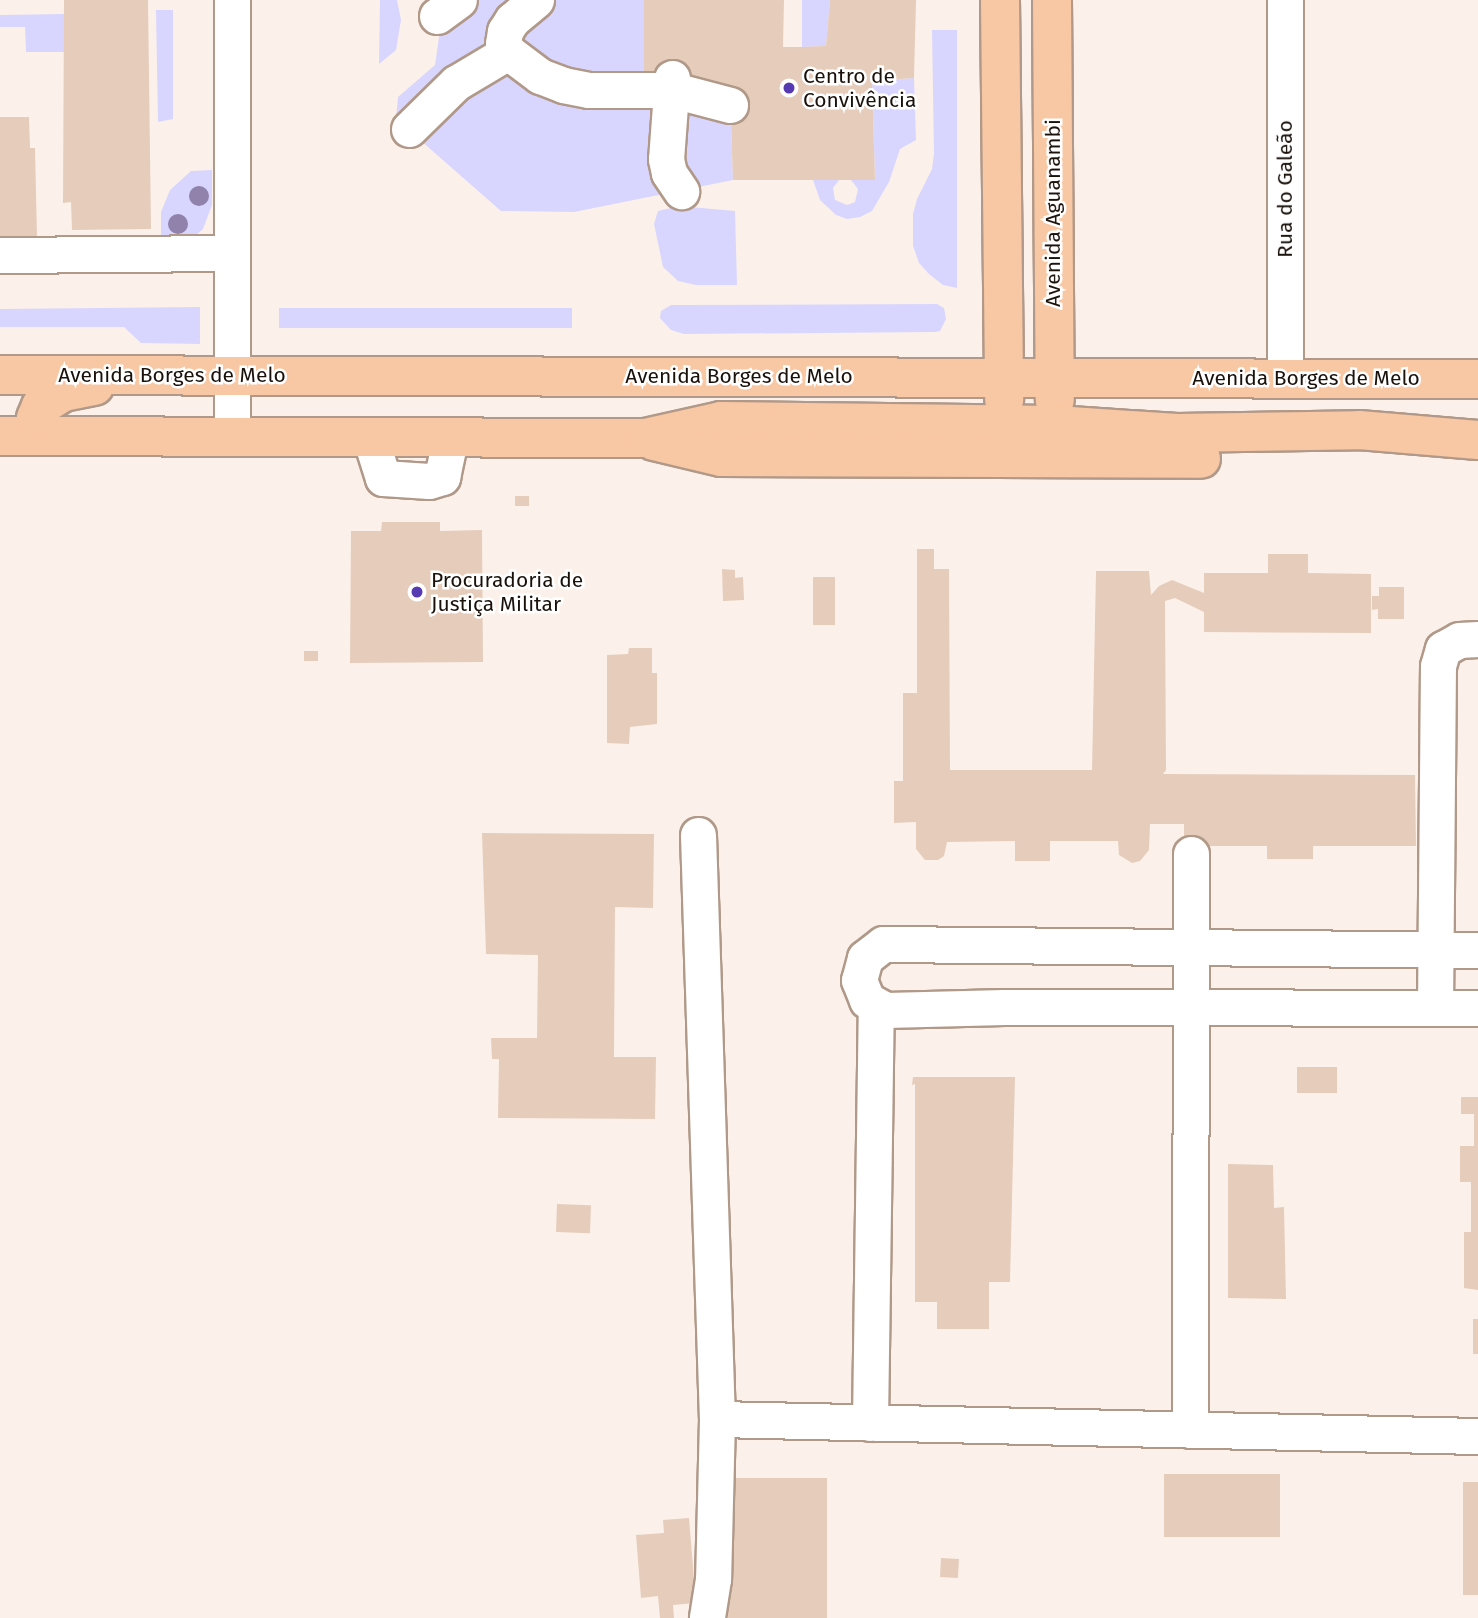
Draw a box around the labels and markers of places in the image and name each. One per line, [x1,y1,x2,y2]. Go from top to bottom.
place label: Centro de Convivência [803,63,916,113]
marker: Centro de Convivência [781,80,797,96]
place label: Procuradoria de Justiça Militar [431,567,583,617]
marker: Procuradoria de Justiça Militar [409,584,425,600]

